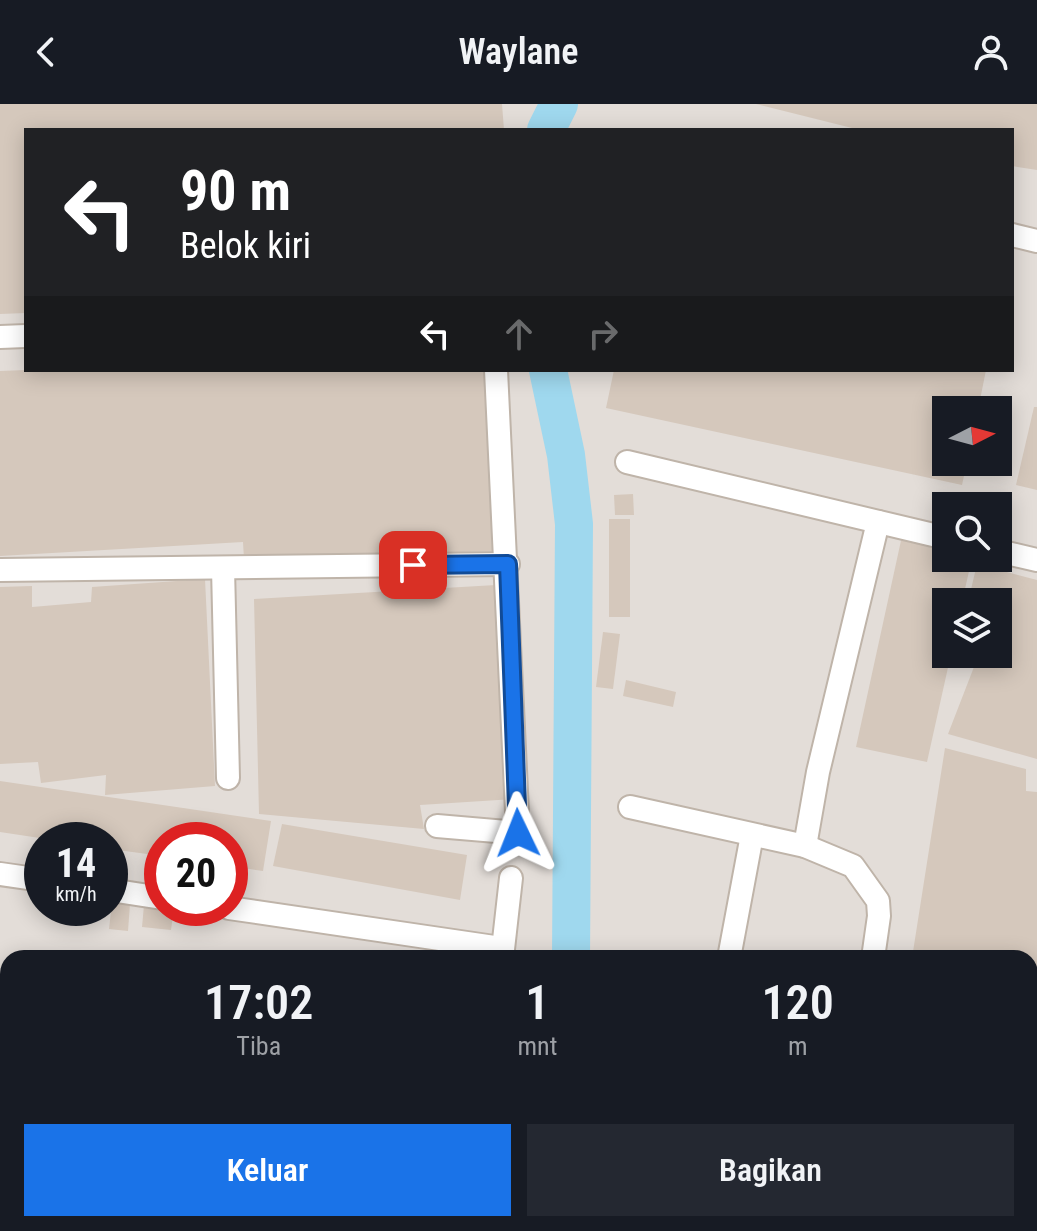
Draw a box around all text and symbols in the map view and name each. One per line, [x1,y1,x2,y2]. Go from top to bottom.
icon: back [24,30,68,74]
icon: person [969,30,1013,74]
text: Waylane [459,31,578,73]
text: 90 m [180,158,291,224]
icon: left [48,160,152,264]
text: Belok kiri [180,225,311,267]
icon: left [413,312,457,356]
icon: ahead [497,312,541,356]
icon: right [581,312,625,356]
north arrow [932,396,1012,476]
map controls [932,396,1012,668]
button: search [932,492,1012,572]
pin [379,531,447,599]
icon: arrive [391,543,435,587]
button: layers [932,588,1012,668]
position arrow [476,791,560,875]
speed limit sign: 20 [144,822,248,926]
text: 14 [56,840,96,887]
text: km/h [55,882,97,906]
text: 17:02 [204,974,313,1031]
text: 1 [525,974,549,1031]
text: 120 [761,974,834,1031]
text: Tiba [236,1031,281,1061]
text: mnt [517,1031,557,1061]
text: m [788,1031,807,1061]
button: Keluar [24,1124,511,1216]
button: Bagikan [527,1124,1014,1216]

